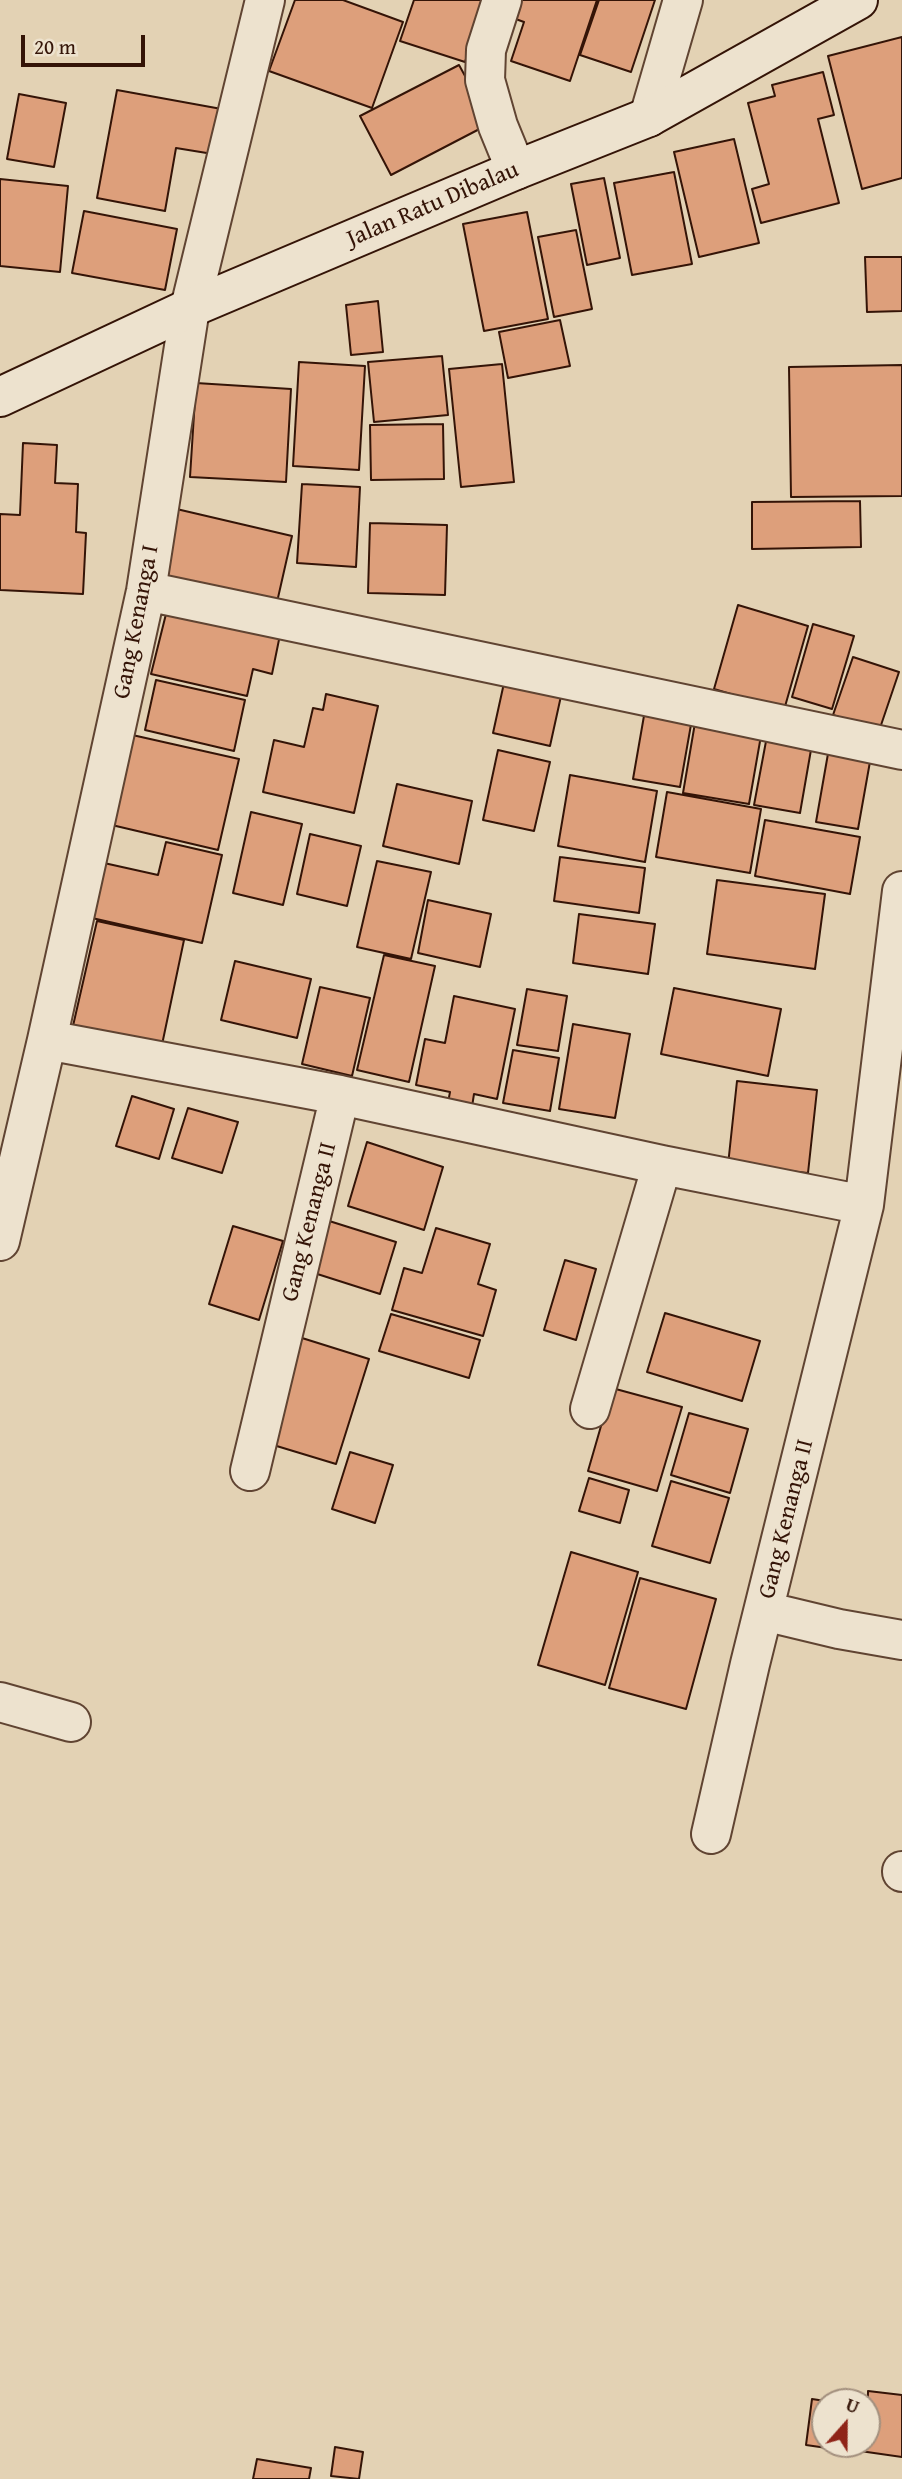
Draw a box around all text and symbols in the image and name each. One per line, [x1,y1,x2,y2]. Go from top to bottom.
scale bar [24,21,149,65]
text: 20 m [34,31,76,62]
street label: Jalan Ratu Dibalau [343,156,523,254]
street label: Gang Kenanga I [108,543,166,701]
street label: Gang Kenanga II [276,1139,344,1305]
street label: Gang Kenanga II [753,1436,821,1602]
north arrow [811,2388,881,2458]
text: U [842,2390,864,2421]

